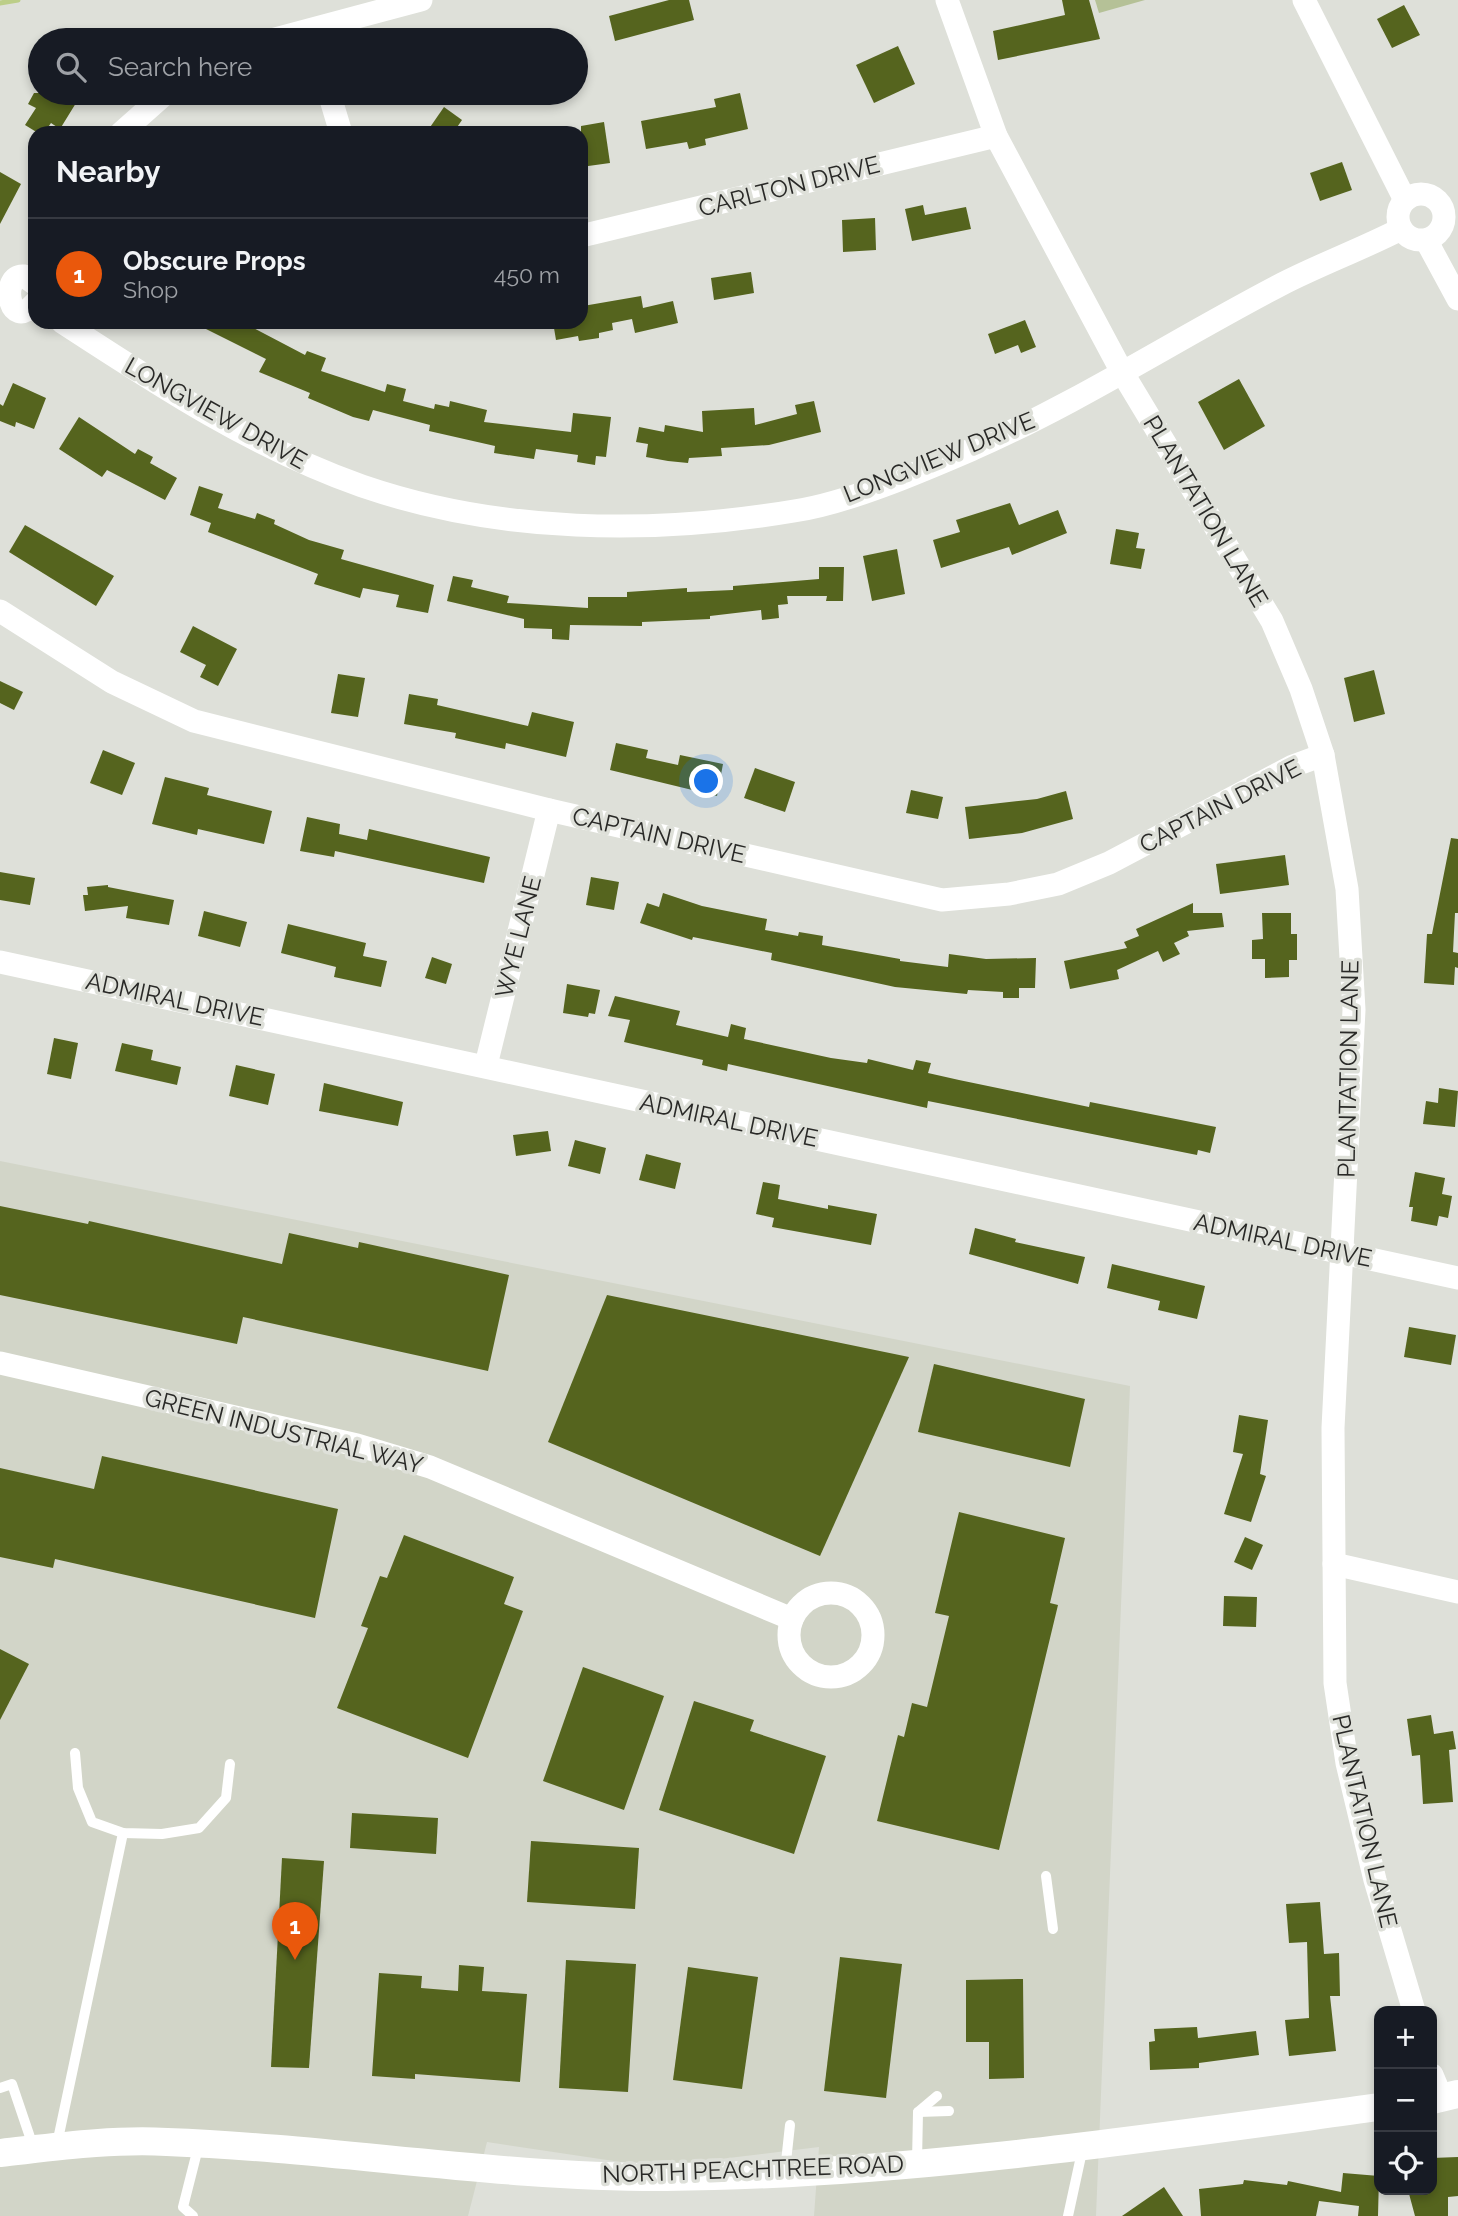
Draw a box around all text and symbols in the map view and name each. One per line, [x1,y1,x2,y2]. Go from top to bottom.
search box [28,28,588,105]
icon: search [52,48,90,86]
text: Search here [108,52,252,82]
street label: CARLTON DRIVE [695,149,883,223]
text: Nearby [56,154,160,189]
text: Obscure Props [123,246,306,276]
text: 1 [73,261,85,288]
text: 450 m [494,261,560,288]
text: Shop [123,276,178,303]
street label: LONGVIEW DRIVE [120,351,312,475]
street label: LONGVIEW DRIVE [839,405,1039,509]
street label: PLANTATION LANE [1137,410,1275,612]
street label: CAPTAIN DRIVE [1135,753,1305,859]
your location [689,764,723,798]
street label: CAPTAIN DRIVE [570,801,748,869]
street label: WYE LANE [489,873,547,1001]
street label: PLANTATION LANE [1332,960,1364,1178]
street label: ADMIRAL DRIVE [83,966,267,1032]
street label: ADMIRAL DRIVE [637,1087,821,1153]
street label: ADMIRAL DRIVE [1191,1207,1375,1273]
street label: GREEN INDUSTRIAL WAY [142,1382,426,1480]
street label: PLANTATION LANE [1326,1712,1404,1930]
pin: 1 [272,1902,318,1960]
map controls [1374,2006,1437,2195]
button: + [1374,2006,1437,2069]
button: − [1374,2069,1437,2132]
button: locate [1374,2132,1437,2195]
street label: NORTH PEACHTREE ROAD [602,2149,904,2189]

